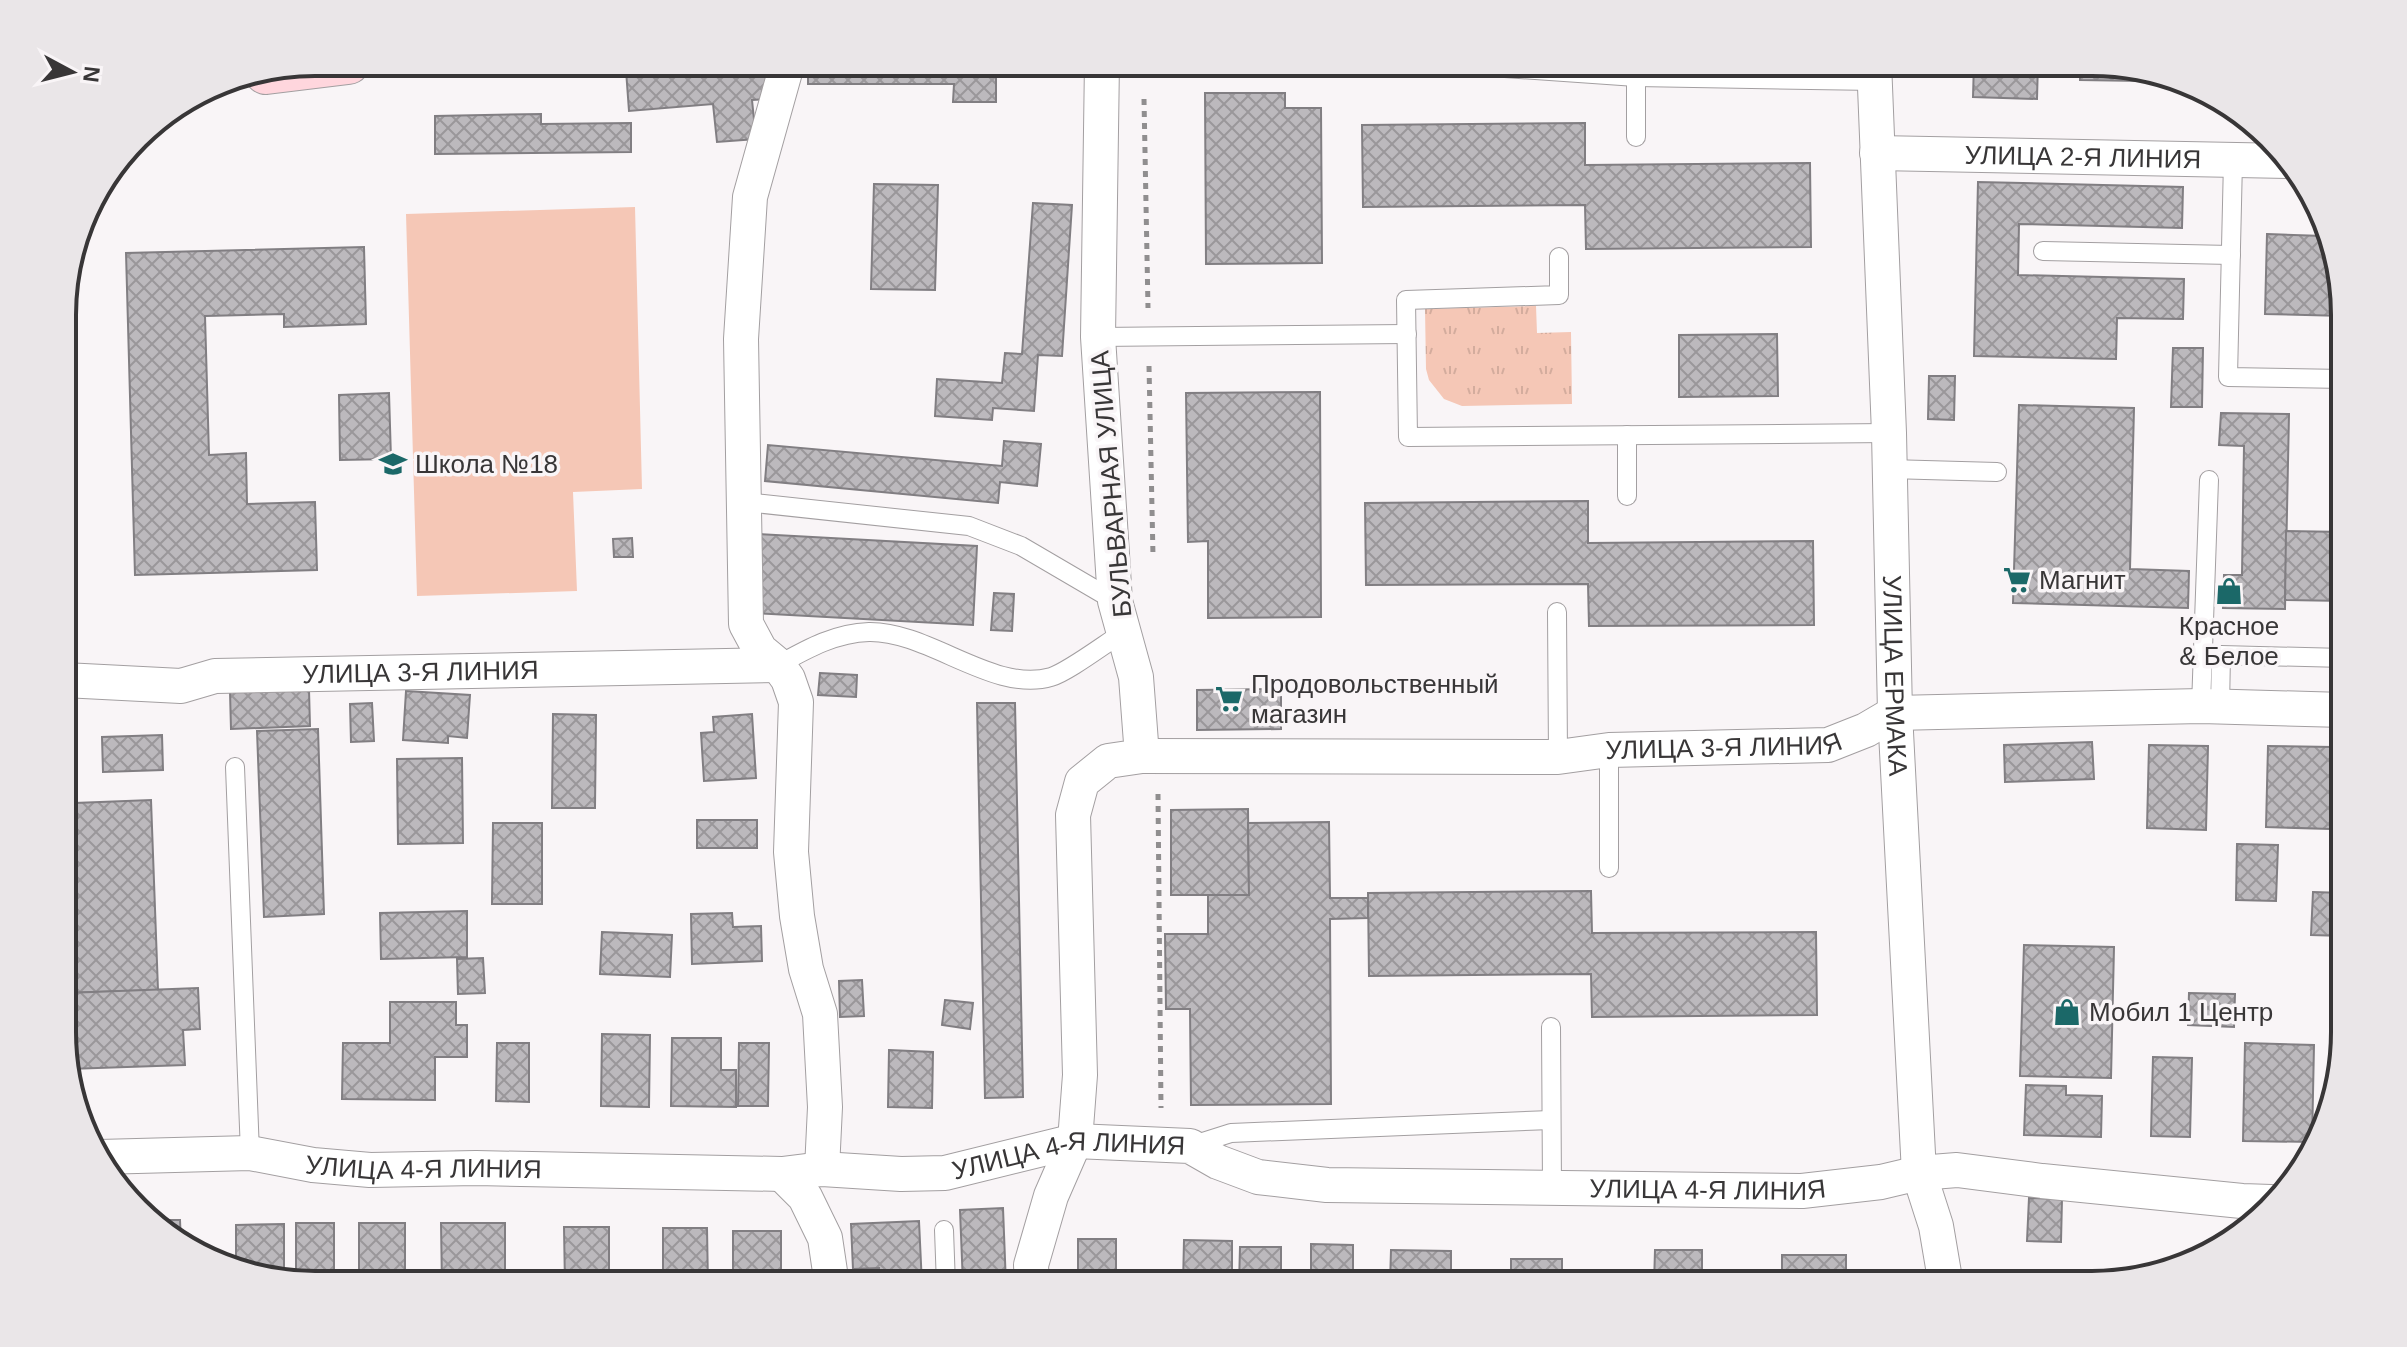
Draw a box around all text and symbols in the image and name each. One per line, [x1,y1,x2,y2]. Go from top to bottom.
north arrow [32,32,112,112]
text: N [78,65,105,84]
street label: УЛИЦА 2-Я ЛИНИЯ [1965,140,2201,174]
street label: БУЛЬВАРНАЯ УЛИЦА [1084,349,1138,619]
school or university icon: Школа №18 [378,449,408,479]
place label: Школа №18 [415,449,558,479]
supermarket icon: Магнит [2002,565,2032,595]
place label: Магнит [2039,565,2126,595]
street label: УЛИЦА ЕРМАКА [1877,575,1913,778]
shop icon: Красное & Белое [2214,576,2244,606]
place label: Красное & Белое [2179,611,2279,671]
street label: УЛИЦА 3-Я ЛИНИЯ [302,655,539,689]
place label: Продовольственный магазин [1251,669,1499,729]
supermarket icon: Продовольственный магазин [1214,684,1244,714]
street label: УЛИЦА 3-Я ЛИНИЯ [1605,726,1846,765]
shop icon: Мобил 1 Центр [2052,997,2082,1027]
place label: Мобил 1 Центр [2089,997,2273,1027]
street label: УЛИЦА 4-Я ЛИНИЯ [949,1126,1186,1186]
street label: УЛИЦА 4-Я ЛИНИЯ [304,1149,542,1185]
street label: УЛИЦА 4-Я ЛИНИЯ [1589,1173,1827,1206]

